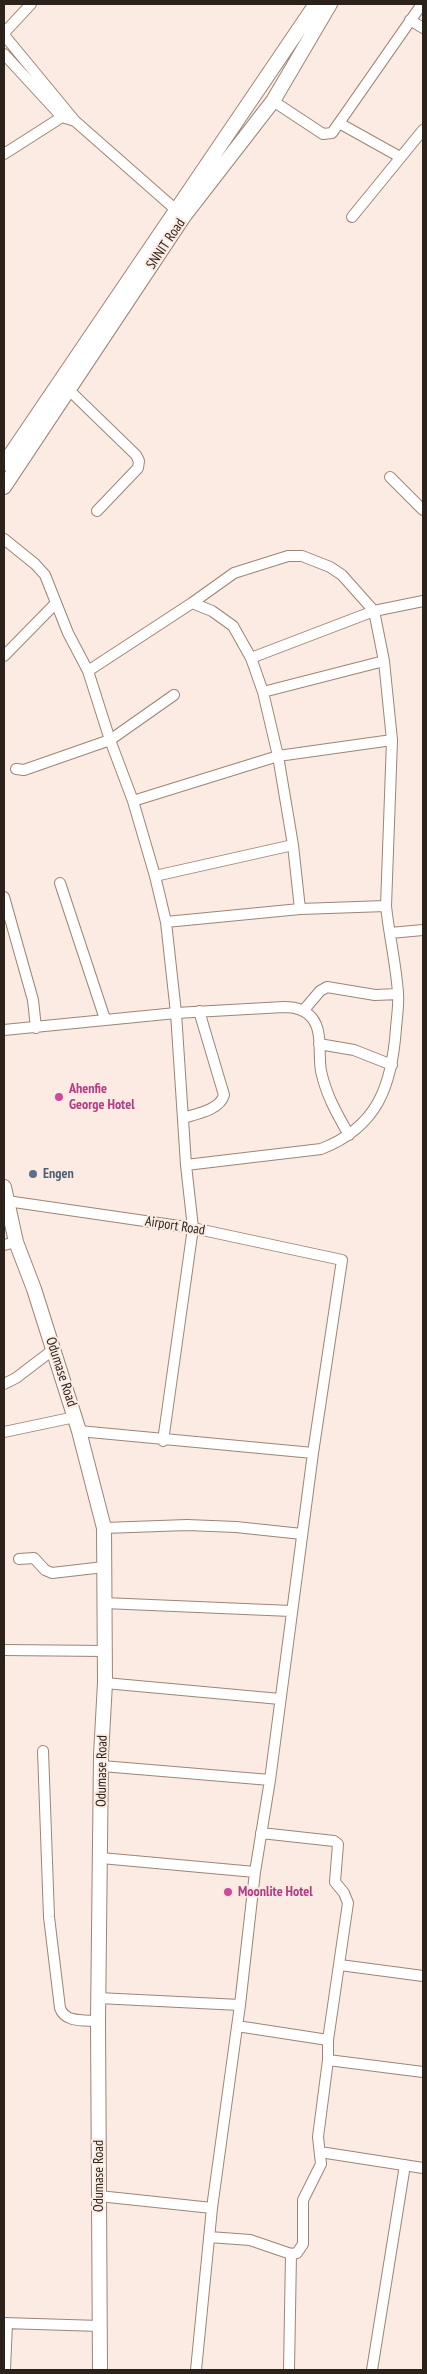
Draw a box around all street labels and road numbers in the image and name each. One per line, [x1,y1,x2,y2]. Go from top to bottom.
street label: SNNIT Road [143,215,189,273]
street label: Airport Road [144,1213,206,1239]
street label: Odumase Road [42,1335,80,1409]
street label: Odumase Road [93,1735,111,1807]
street label: Odumase Road [91,2140,107,2212]

